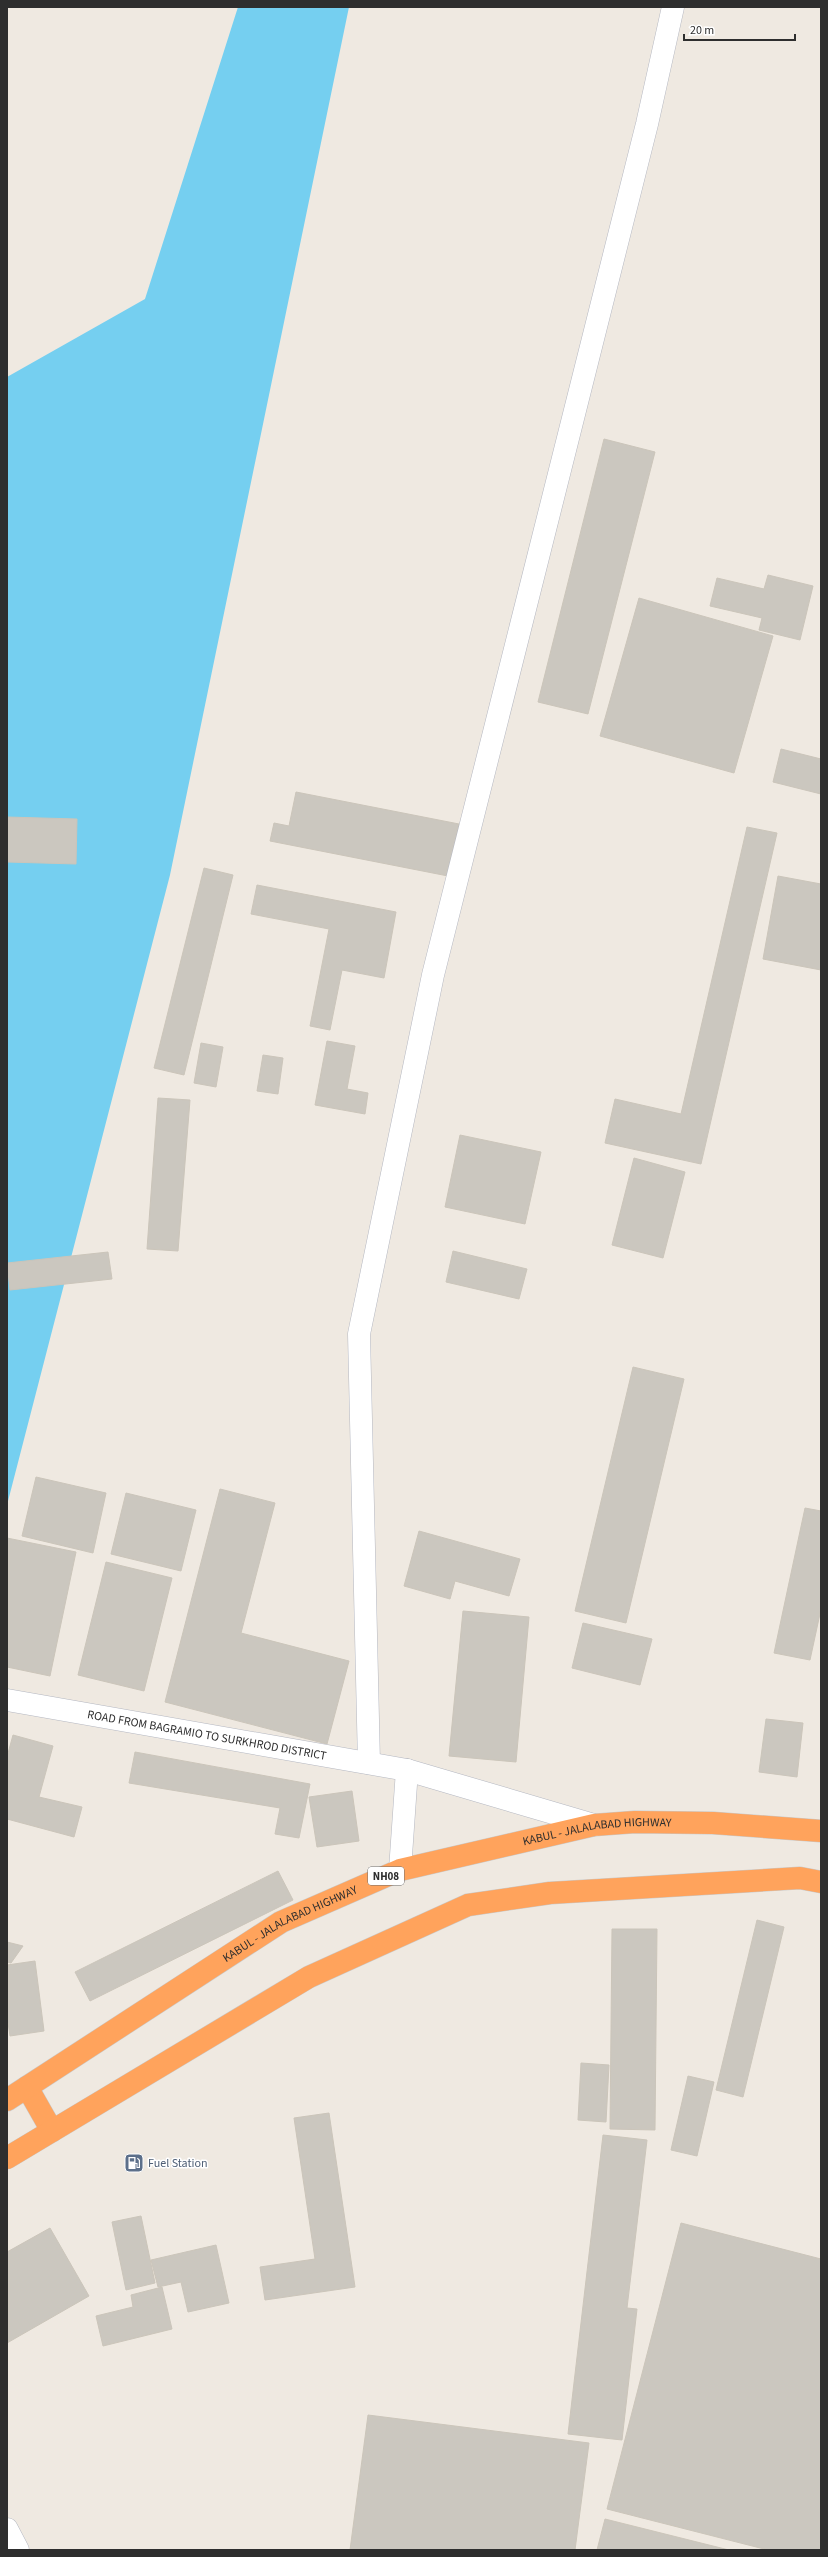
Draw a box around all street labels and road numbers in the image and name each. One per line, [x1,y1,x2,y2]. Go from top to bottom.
street label: ROAD FROM BAGRAMIO TO SURKHROD DISTRICT [86,1706,328,1764]
street label: KABUL - JALALABAD HIGHWAY [521,1813,672,1850]
road number: NH08 [368,1867,404,1885]
street label: KABUL - JALALABAD HIGHWAY [219,1881,360,1966]

